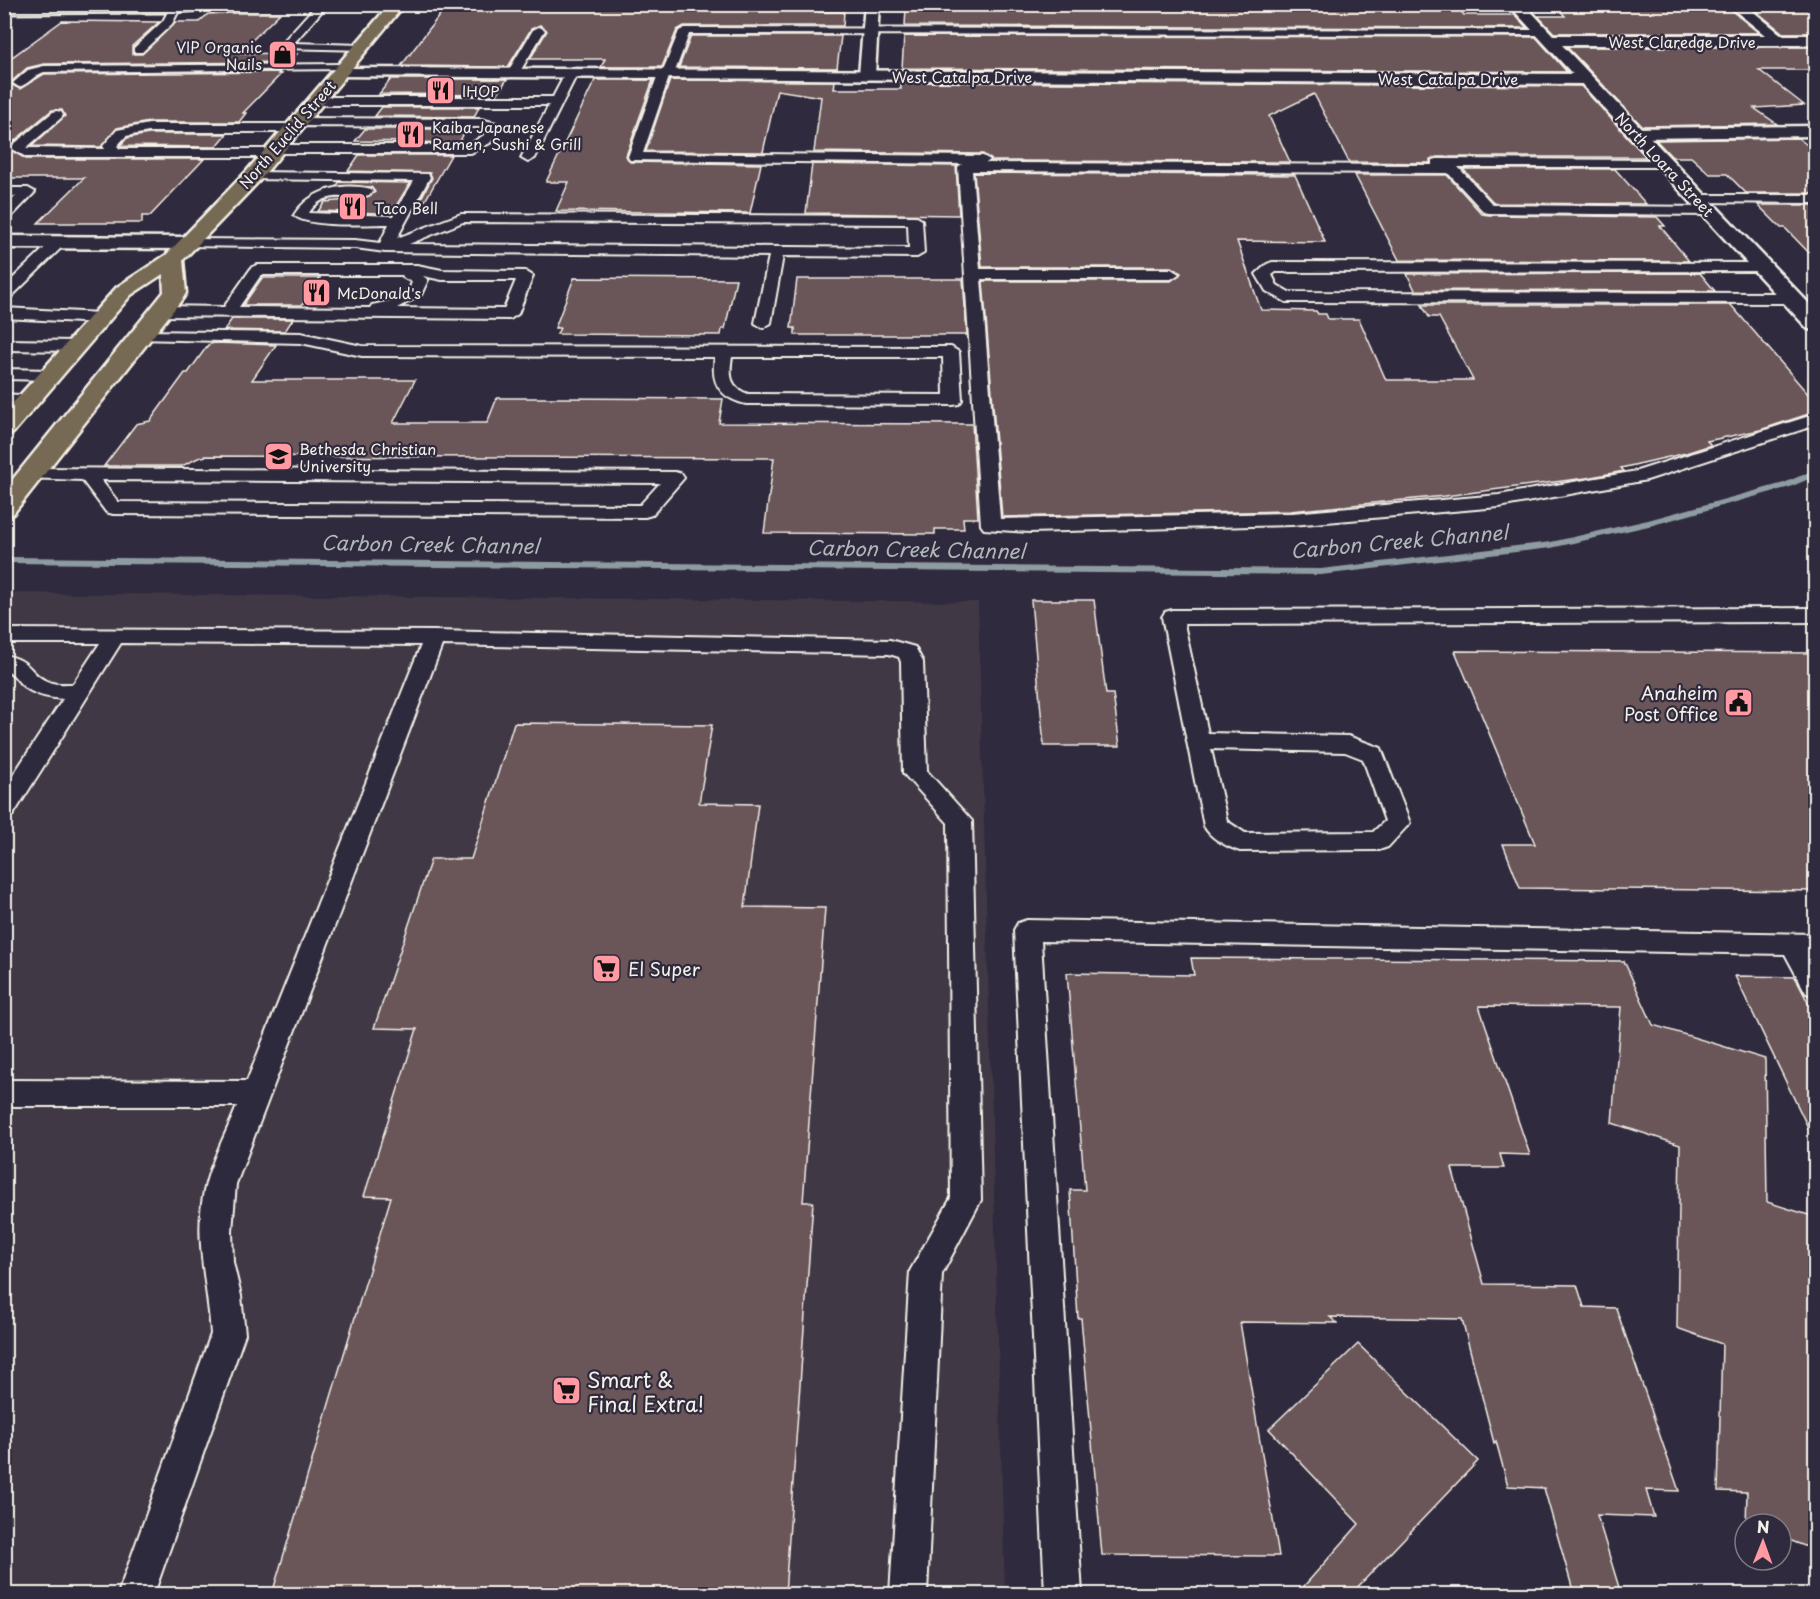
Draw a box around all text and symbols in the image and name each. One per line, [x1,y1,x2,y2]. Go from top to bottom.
street label: West Claredge Drive [1608,30,1756,53]
place label: VIP Organic Nails [176,35,262,75]
shop icon: VIP Organic Nails [267,39,299,71]
street label: West Catalpa Drive [892,65,1032,88]
street label: West Catalpa Drive [1378,67,1518,90]
street label: North Euclid Street [233,74,341,194]
restaurant icon: IHOP [425,74,457,106]
place label: IHOP [462,79,500,102]
street label: North Loara Street [1610,106,1720,222]
place label: Kaiba Japanese Ramen, Sushi & Grill [432,115,581,155]
restaurant icon: Kaiba Japanese Ramen, Sushi & Grill [395,119,427,151]
restaurant icon: Taco Bell [337,191,369,223]
place label: Taco Bell [374,196,438,219]
restaurant icon: McDonald's [300,276,332,308]
place label: McDonald's [337,281,421,304]
place label: Bethesda Christian University [299,437,436,477]
school or university icon: Bethesda Christian University [262,441,294,473]
water label: Carbon Creek Channel [1289,516,1512,565]
water label: Carbon Creek Channel [321,527,543,561]
water label: Carbon Creek Channel [807,532,1029,566]
place label: Anaheim Post Office [1624,679,1718,727]
public building icon: Anaheim Post Office [1723,686,1755,718]
supermarket icon: El Super [591,952,623,984]
place label: El Super [628,955,701,982]
place label: Smart & Final Extra! [587,1363,704,1419]
supermarket icon: Smart & Final Extra! [550,1375,582,1407]
north arrow [1733,1512,1793,1572]
text: N [1757,1514,1770,1538]

